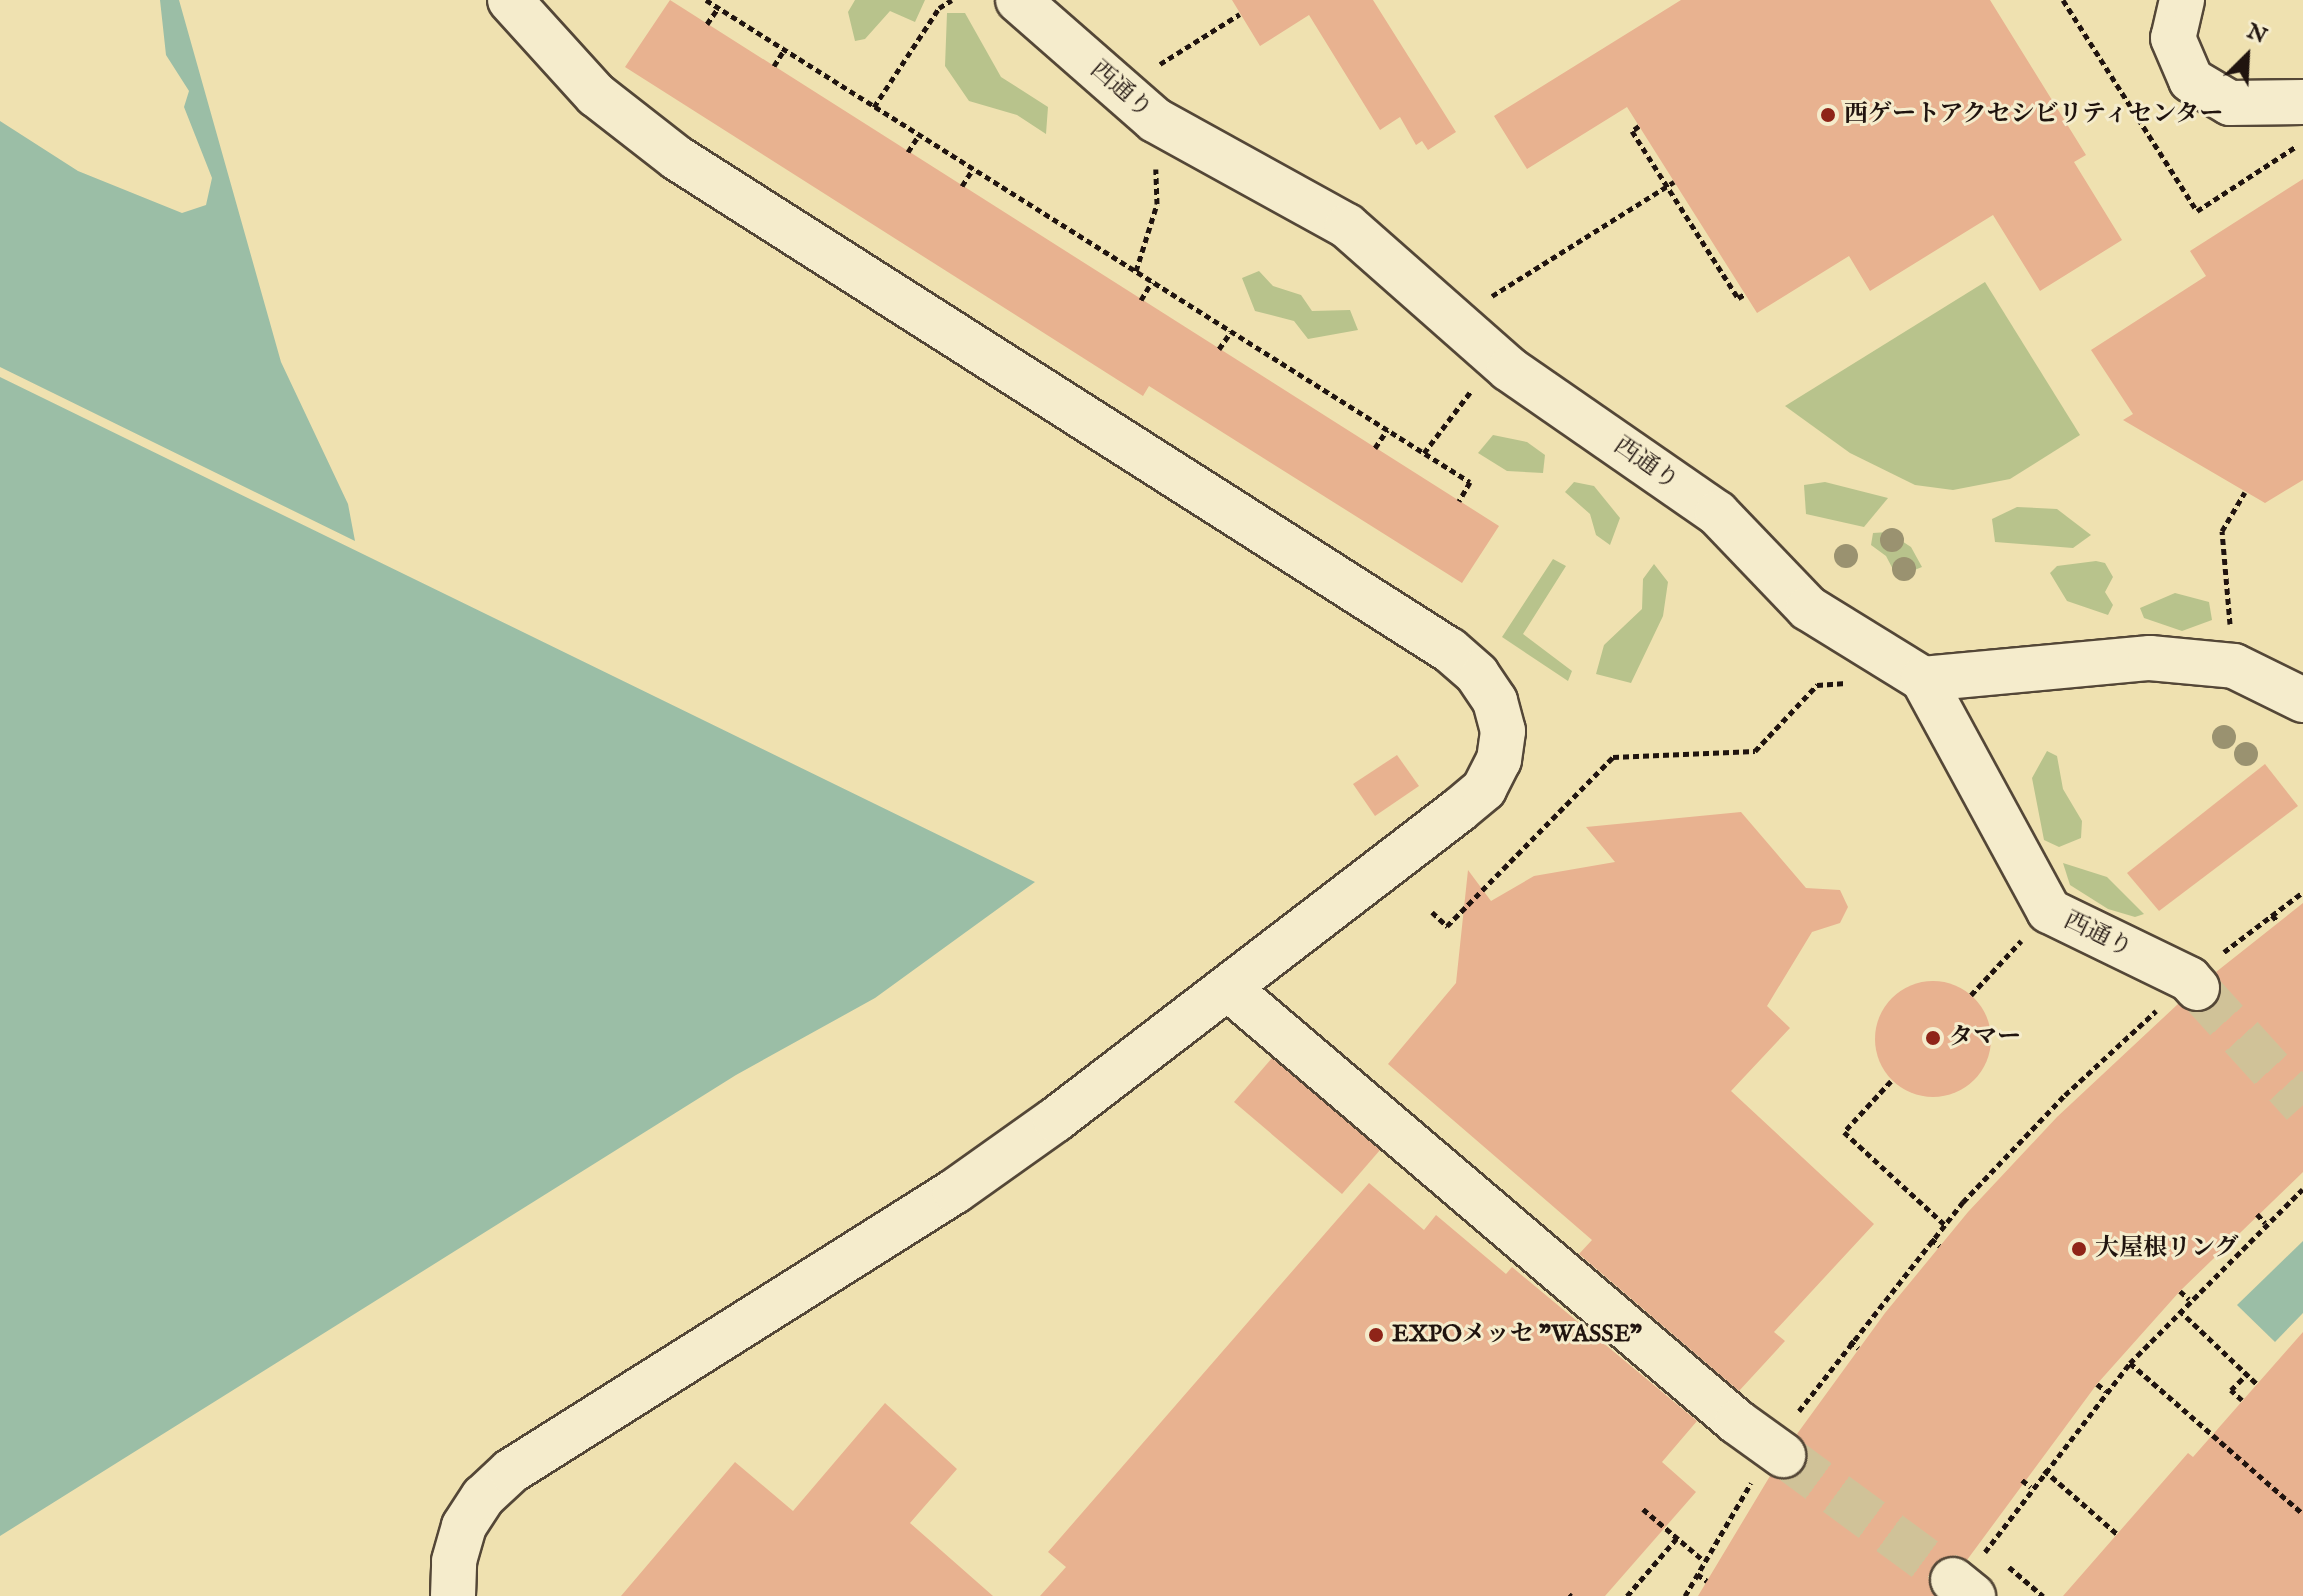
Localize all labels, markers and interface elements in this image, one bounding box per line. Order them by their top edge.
north arrow [2207,16,2287,96]
text: N [2242,17,2271,51]
street label: 西通り [1084,56,1158,124]
place label: 西ゲートアクセシビリティセンター [1844,101,2228,129]
marker: 西ゲートアクセシビリティセンター [1819,106,1837,124]
street label: 西通り [1608,432,1684,496]
street label: 西通り [2059,906,2137,964]
place label: タマー [1949,1024,2021,1052]
marker: タマー [1924,1029,1942,1047]
place label: 大屋根リング [2095,1235,2239,1263]
marker: 大屋根リング [2070,1240,2088,1258]
place label: EXPOメッセ "WASSE" [1392,1321,1642,1349]
marker: EXPOメッセ "WASSE" [1367,1326,1385,1344]

